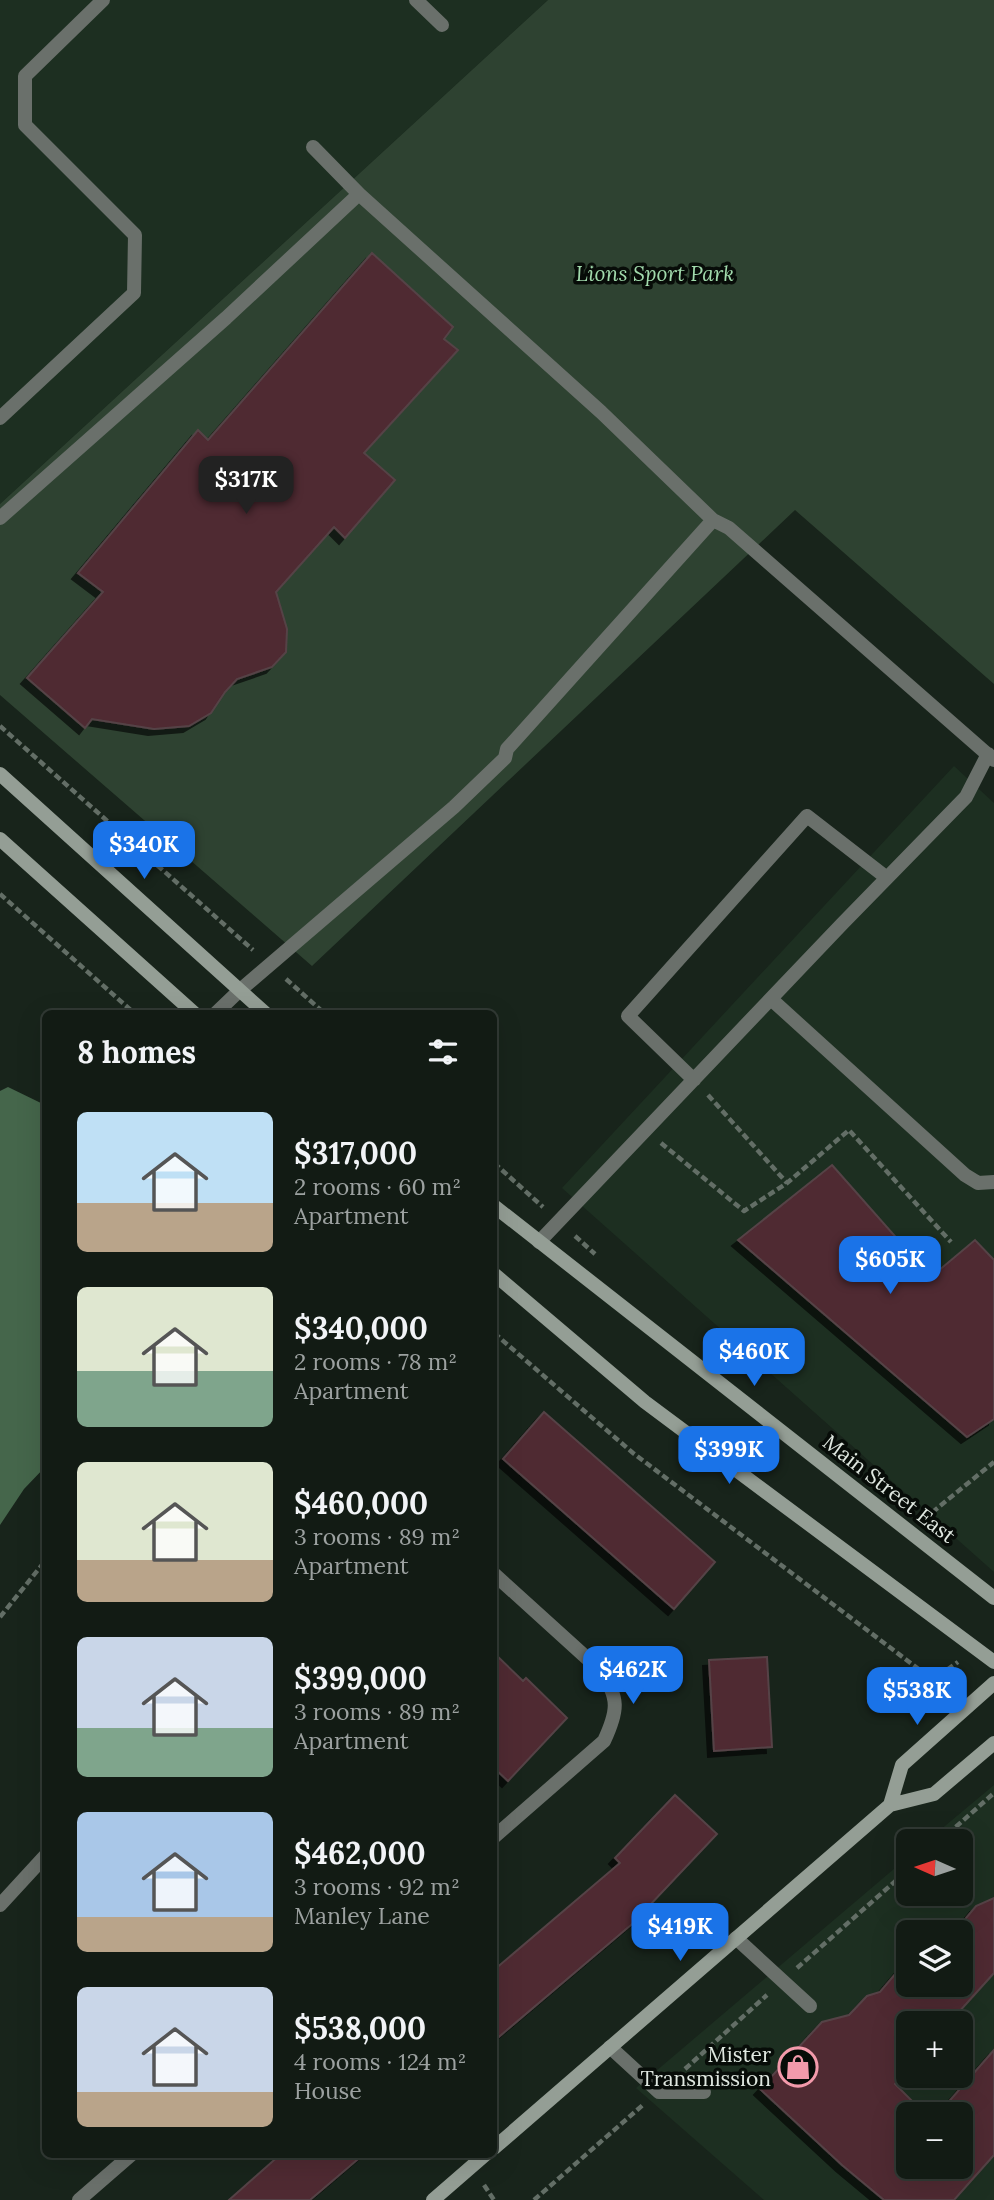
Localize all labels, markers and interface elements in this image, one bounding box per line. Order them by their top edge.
park label: Lions Sport Park [576,260,734,287]
pin: $317K [197,456,295,516]
text: $317K [215,464,277,493]
pin: $340K [95,822,193,881]
text: $340K [109,829,179,858]
text: 8 homes [77,1033,196,1071]
icon: filters [424,1033,462,1071]
text: $317,000 [294,1134,417,1172]
icon: home [133,1140,217,1224]
text: 2 rooms · 60 m² [294,1172,461,1201]
text: Apartment [294,1201,409,1230]
pin: $605K [841,1236,939,1296]
text: $605K [855,1244,925,1273]
text: $340,000 [294,1309,428,1347]
icon: home [133,1315,217,1399]
pin: $460K [705,1328,803,1388]
text: $460K [719,1336,789,1365]
text: 2 rooms · 78 m² [294,1347,457,1376]
text: Apartment [294,1376,409,1405]
pin: $399K [680,1426,778,1486]
street label: Main Street East [818,1428,962,1549]
text: $399K [694,1434,764,1463]
text: $460,000 [294,1484,428,1522]
icon: home [133,1490,217,1574]
text: 3 rooms · 89 m² [294,1522,460,1551]
text: Apartment [294,1551,409,1580]
pin: $462K [584,1646,682,1706]
text: $462K [599,1654,667,1683]
text: $399,000 [294,1659,427,1697]
icon: home [133,1665,217,1749]
pin: $538K [868,1668,966,1727]
text: $538K [883,1675,951,1704]
text: 3 rooms · 89 m² [294,1697,460,1726]
text: Apartment [294,1726,409,1755]
north arrow [896,1829,973,1906]
map controls [896,1829,973,2179]
text: $462,000 [294,1834,426,1872]
icon: home [133,1840,217,1924]
text: 3 rooms · 92 m² [294,1872,460,1901]
text: Manley Lane [294,1901,430,1930]
pin: $419K [631,1904,729,1963]
text: $419K [647,1911,713,1940]
button: layers [896,1920,973,1997]
text: $538,000 [294,2009,426,2047]
button: + [896,2011,973,2088]
icon: home [133,2015,217,2099]
place label: Mister Transmission [641,2041,771,2092]
shop icon: Mister Transmission [777,2046,819,2088]
text: 4 rooms · 124 m² [294,2047,466,2076]
text: House [294,2076,362,2105]
button: − [896,2102,973,2179]

